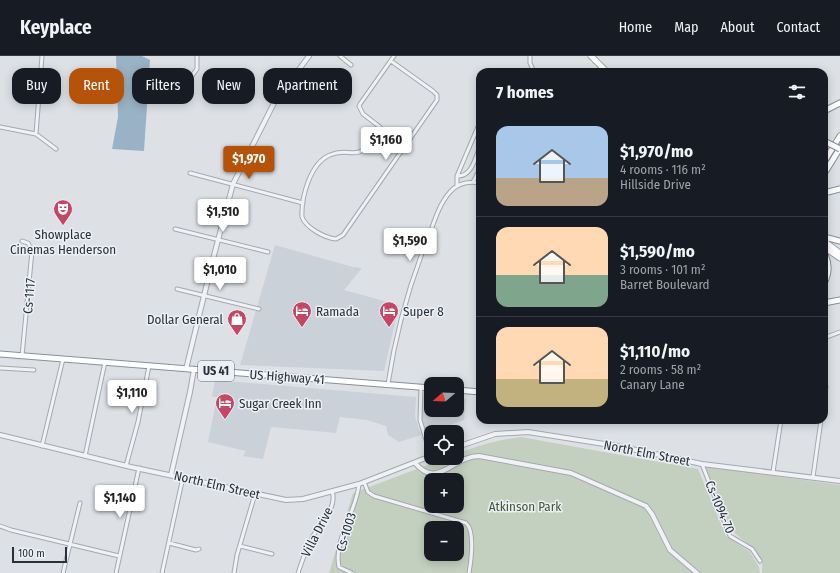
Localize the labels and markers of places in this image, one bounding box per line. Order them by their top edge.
pin: $1,160 [353,127,419,161]
pin: $1,970 [216,146,282,180]
theatre icon: Showplace Cinemas Henderson [52,198,74,226]
pin: $1,510 [190,199,256,233]
place label: Showplace Cinemas Henderson [10,227,116,257]
pin: $1,590 [377,228,443,262]
pin: $1,010 [187,257,253,291]
hotel icon: Ramada [291,300,313,328]
hotel icon: Super 8 [378,300,400,328]
place label: Ramada [316,304,359,319]
place label: Super 8 [403,304,444,319]
shop icon: Dollar General [226,308,248,336]
place label: Dollar General [147,312,224,327]
pin: $1,110 [99,380,165,414]
hotel icon: Sugar Creek Inn [214,392,236,420]
place label: Sugar Creek Inn [239,396,322,411]
pin: $1,140 [87,485,153,519]

